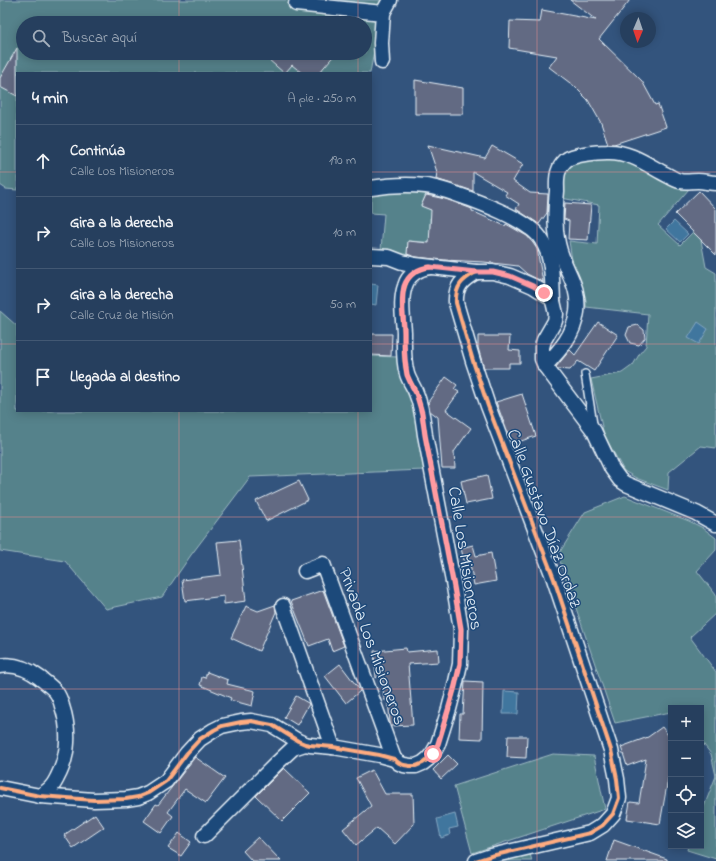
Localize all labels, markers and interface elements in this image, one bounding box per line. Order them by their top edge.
north arrow [620,12,656,48]
search box [16,16,372,60]
icon: search [30,27,52,49]
text: Buscar aquí [62,27,137,49]
text: 4 min [32,86,68,111]
text: A pie · 250 m [287,89,356,108]
text: Continúa [70,140,125,162]
icon: ahead [32,150,54,172]
text: 190 m [329,151,356,170]
text: Calle Los Misioneros [70,162,175,181]
text: Gira a la derecha [70,212,173,234]
icon: right [32,222,54,244]
text: 10 m [333,223,356,242]
text: Calle Los Misioneros [70,234,175,253]
text: Gira a la derecha [70,284,173,306]
route end [535,284,553,302]
icon: right [32,294,54,316]
text: 50 m [330,295,356,314]
text: Calle Cruz de Misión [70,306,174,325]
icon: arrive [32,366,54,388]
text: Llegada al destino [70,366,180,388]
street label: Calle Gustavo Díaz Ordaz [499,426,588,612]
street label: Calle Los Misioneros [440,485,488,632]
street label: Privada Los Misioneros [331,564,412,729]
map controls [668,705,704,849]
button: + [668,705,704,741]
button: − [668,741,704,777]
route start [424,745,442,763]
button: locate [668,777,704,813]
button: layers [668,813,704,849]

